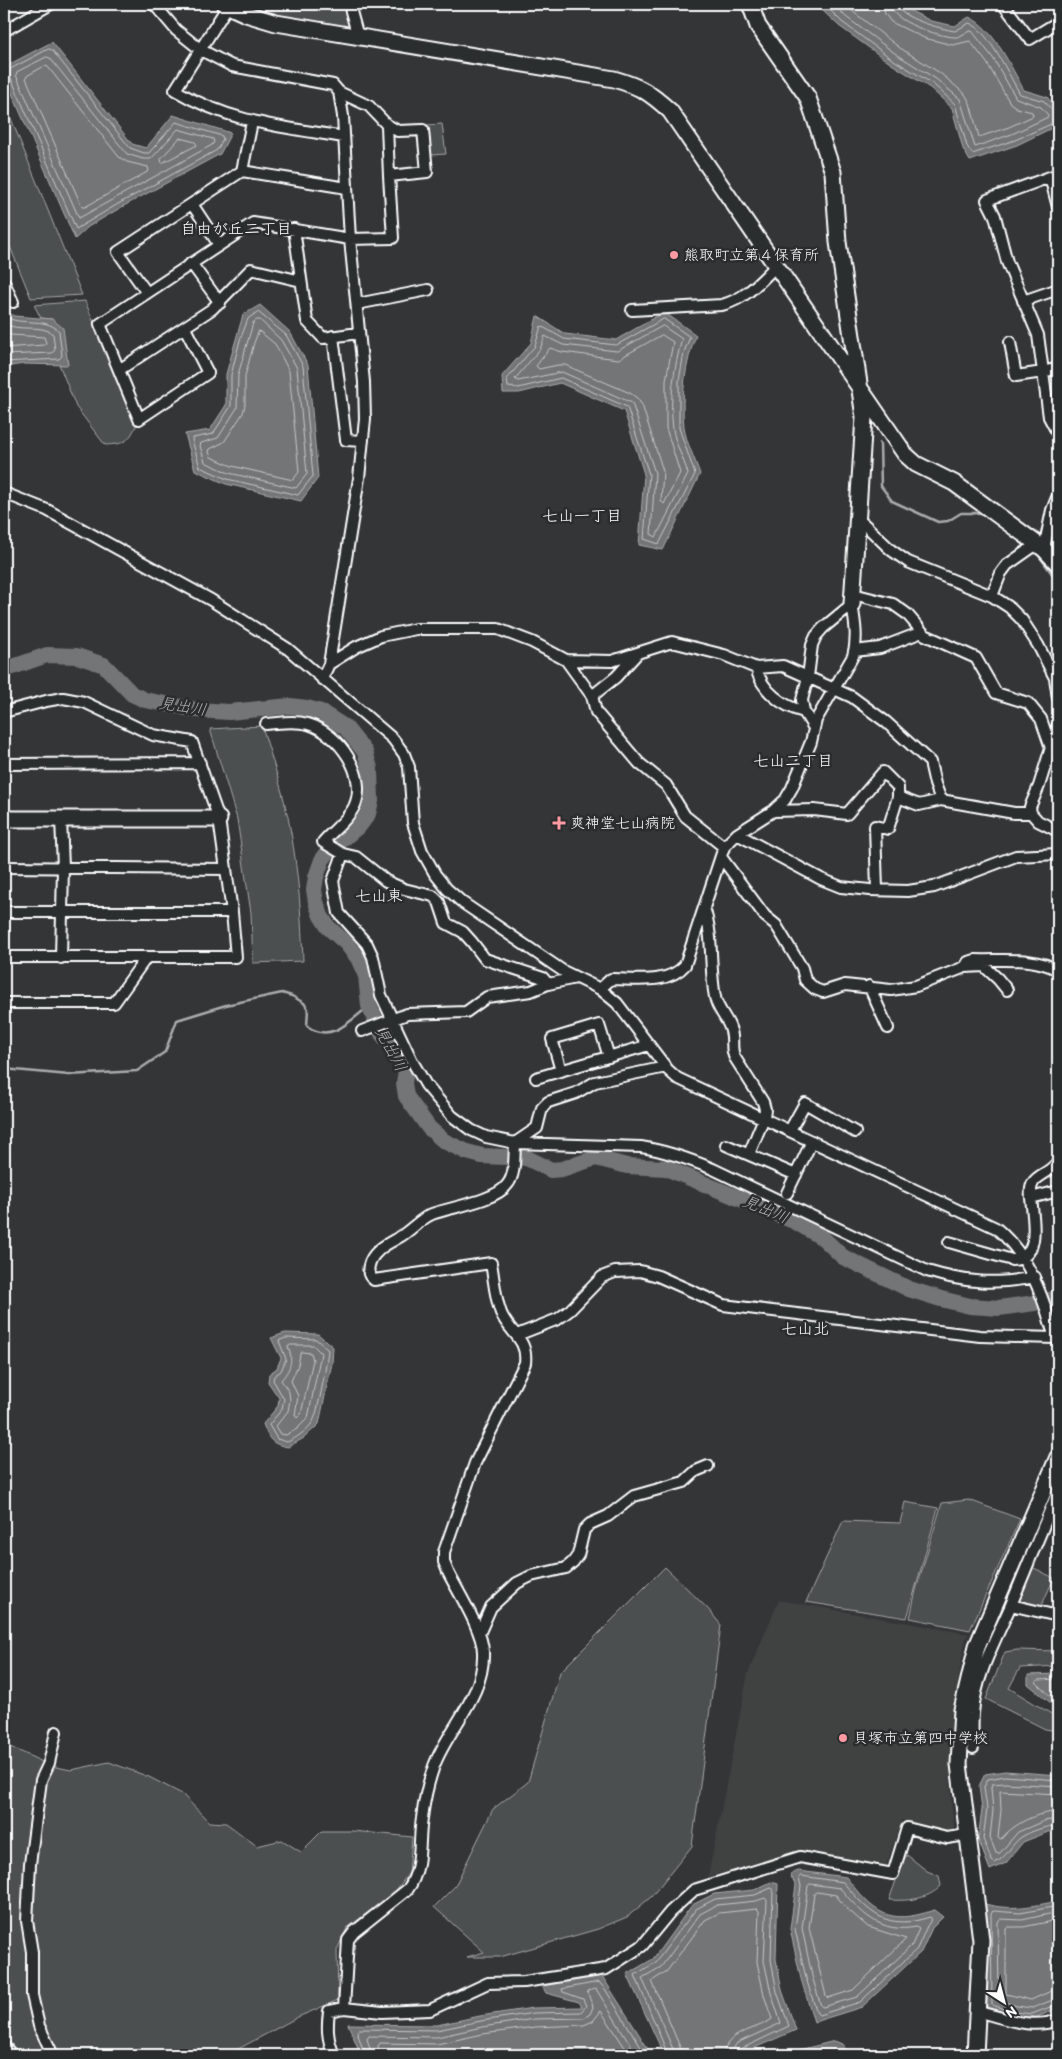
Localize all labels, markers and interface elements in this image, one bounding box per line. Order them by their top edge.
district label: 自由が丘二丁目 [180,219,292,238]
place label: 熊取町立第４保育所 [684,246,819,264]
marker: 熊取町立第４保育所 [668,249,680,261]
district label: 七山一丁目 [542,506,622,525]
water label: 見出川 [158,693,208,719]
district label: 七山二丁目 [753,751,833,770]
place label: 爽神堂七山病院 [570,814,675,832]
marker: 爽神堂七山病院 [552,816,566,830]
district label: 七山東 [355,886,403,905]
water label: 見出川 [371,1023,411,1075]
water label: 見出川 [740,1191,792,1227]
district label: 七山北 [781,1319,829,1338]
place label: 貝塚市立第四中学校 [853,1729,988,1747]
marker: 貝塚市立第四中学校 [837,1732,849,1744]
north arrow [980,1976,1030,2026]
text: N [1003,2002,1020,2022]

